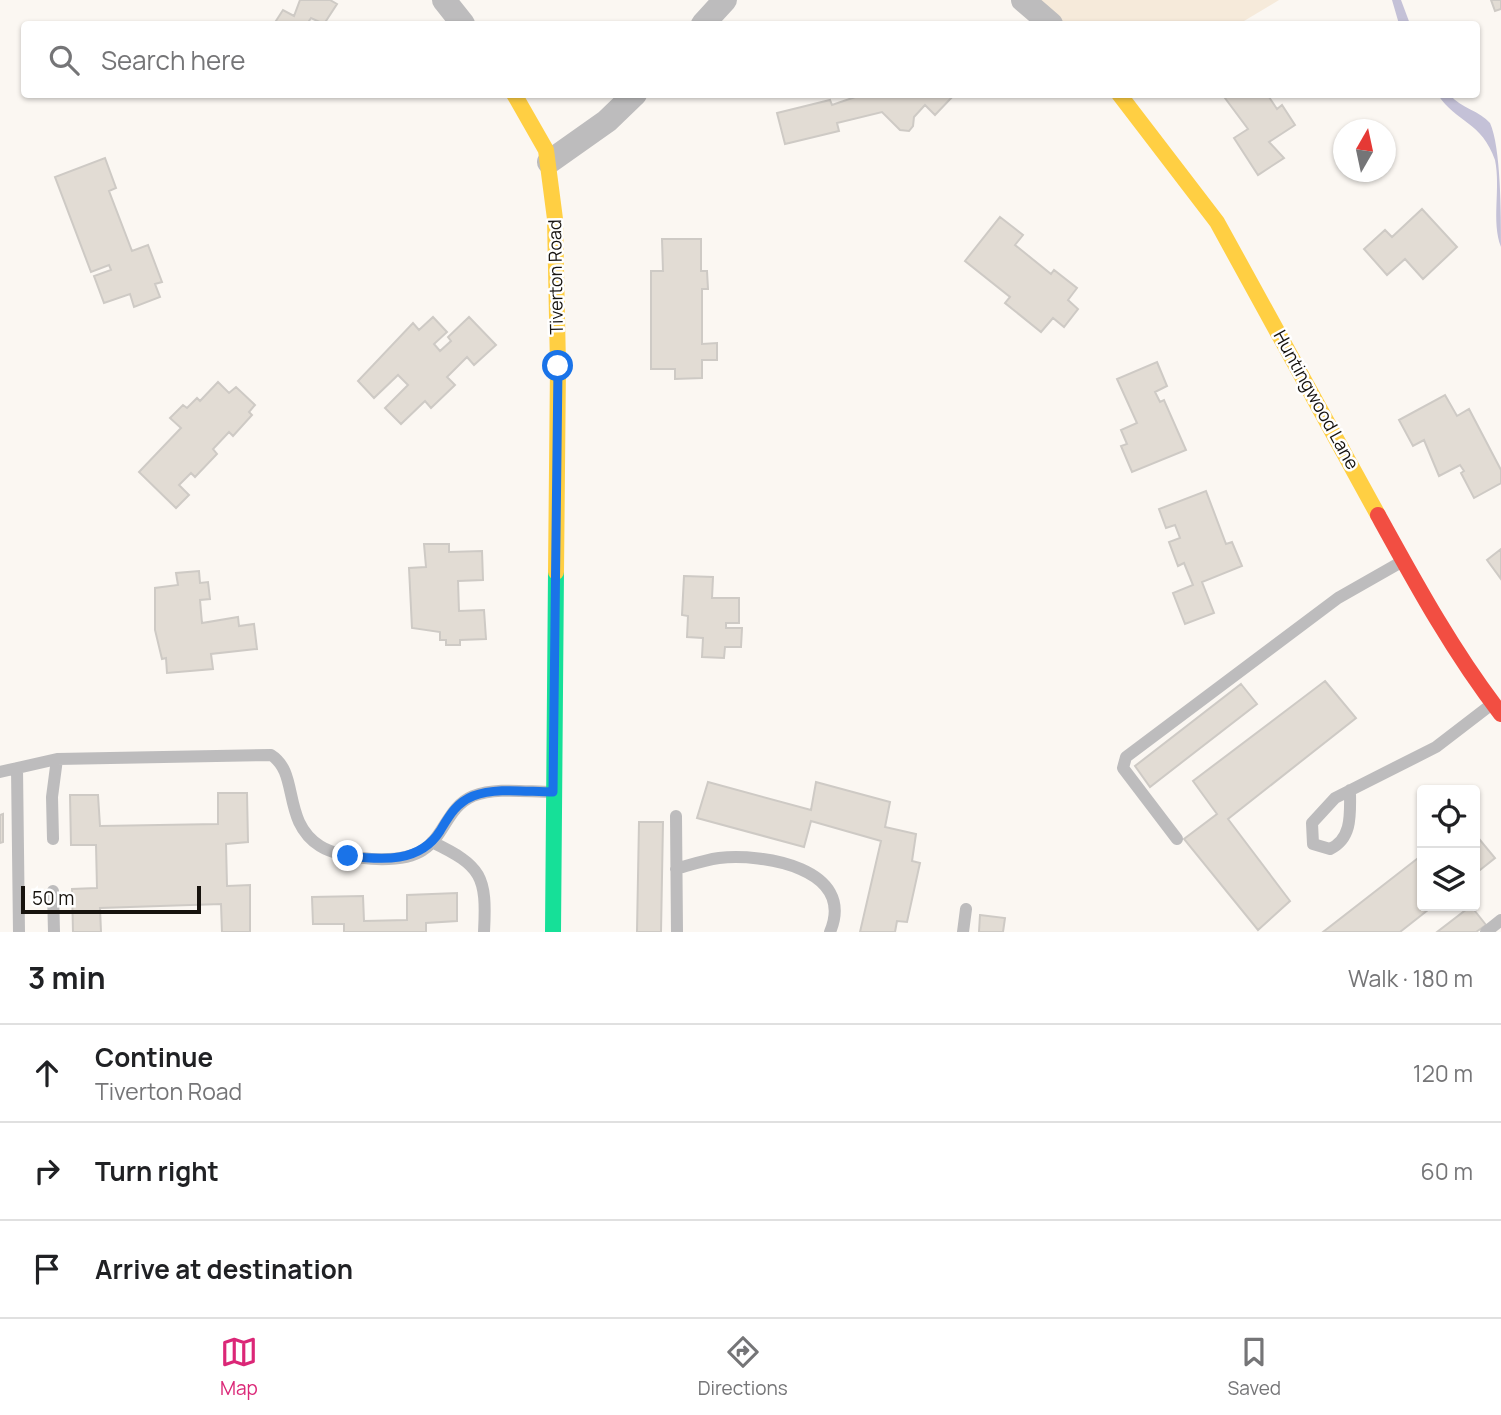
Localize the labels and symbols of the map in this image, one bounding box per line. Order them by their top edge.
north arrow [1333,119,1396,182]
street label: Tiverton Road [542,219,568,335]
street label: Huntingwood Lane [1269,326,1365,473]
route start [542,350,573,381]
route end [332,840,363,871]
scale bar [21,883,201,915]

